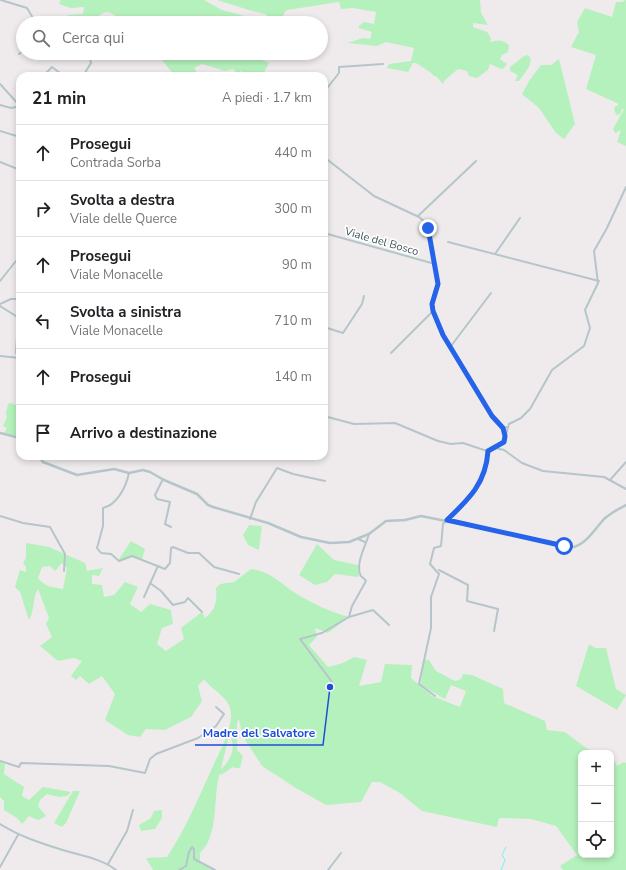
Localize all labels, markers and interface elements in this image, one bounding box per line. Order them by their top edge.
search box [16,16,328,60]
icon: search [30,27,52,49]
text: Cerca qui [62,28,124,48]
text: 21 min [32,87,86,110]
text: A piedi · 1.7 km [222,89,312,107]
text: Prosegui [70,134,131,154]
icon: ahead [32,142,54,164]
text: 440 m [274,144,312,162]
text: Contrada Sorba [70,154,161,172]
text: Svolta a destra [70,190,175,210]
icon: right [32,198,54,220]
text: 300 m [274,200,312,218]
text: Viale delle Querce [70,210,177,228]
route end [419,219,437,237]
street label: Viale del Bosco [342,224,421,259]
text: Prosegui [70,246,131,266]
icon: ahead [32,254,54,276]
text: 90 m [282,256,312,274]
text: Viale Monacelle [70,266,163,284]
text: Svolta a sinistra [70,302,181,322]
icon: left [32,310,54,332]
text: 710 m [274,312,312,330]
text: Viale Monacelle [70,322,163,340]
icon: ahead [32,366,54,388]
text: Prosegui [70,367,131,387]
text: 140 m [274,368,312,386]
icon: arrive [32,422,54,444]
text: Arrivo a destinazione [70,423,217,443]
route start [555,537,573,555]
callout: Madre del Salvatore [195,721,323,745]
text: Madre del Salvatore [203,725,316,741]
map controls [578,750,614,858]
button: + [578,750,614,786]
button: − [578,786,614,822]
button: locate [578,822,614,858]

